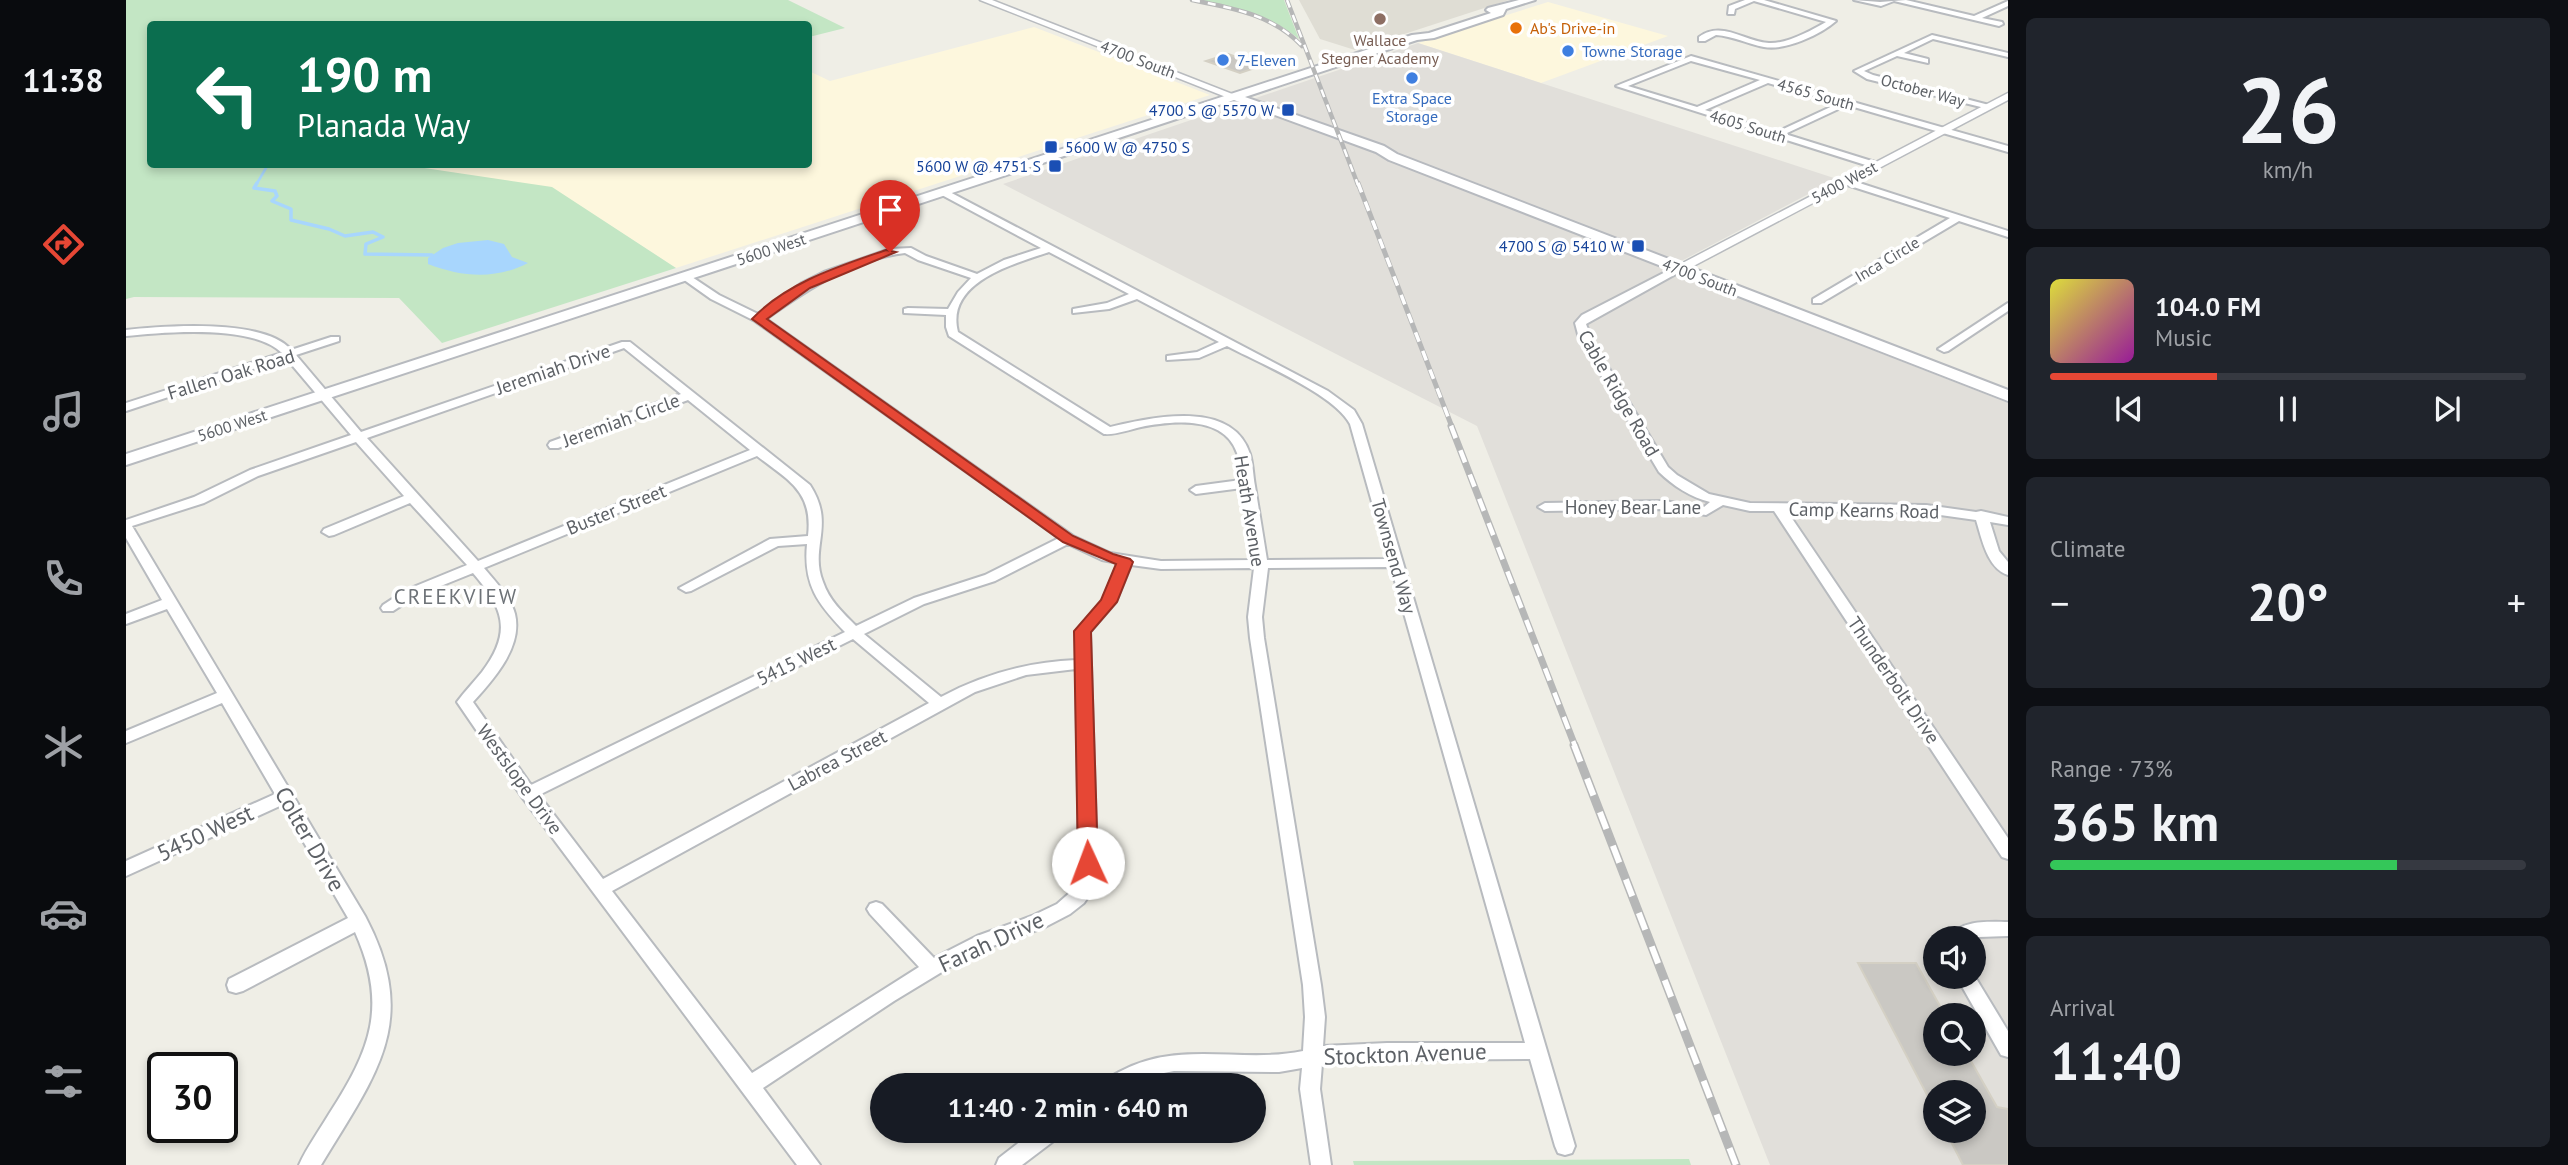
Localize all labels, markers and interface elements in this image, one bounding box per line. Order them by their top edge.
marker: Wallace Stegner Academy [1372,11,1388,27]
place label: Ab's Drive-in [1530,18,1615,38]
marker: Ab's Drive-in [1508,20,1524,36]
place label: Wallace Stegner Academy [1321,30,1439,68]
street label: 4700 South [1098,36,1178,82]
place label: Towne Storage [1582,41,1683,61]
text: 190 m [297,42,432,106]
marker: Towne Storage [1560,43,1576,59]
icon: left [182,49,273,140]
place label: 7-Eleven [1237,50,1296,70]
text: 26 [2236,50,2340,168]
marker: 7-Eleven [1215,52,1231,68]
text: 11:38 [22,59,104,101]
street label: October Way [1879,69,1968,111]
marker: Extra Space Storage [1404,70,1420,86]
street label: 4565 South [1775,73,1857,115]
place label: Extra Space Storage [1372,88,1452,126]
place label: 4700 S @ 5570 W [1149,100,1275,120]
marker: 4700 S @ 5570 W [1280,102,1296,118]
text: Planada Way [297,104,470,146]
street label: 4605 South [1707,105,1789,147]
place label: 5600 W @ 4750 S [1065,137,1190,157]
marker: 5600 W @ 4750 S [1043,139,1059,155]
text: km/h [2263,155,2313,184]
place label: 5600 W @ 4751 S [916,156,1041,176]
street label: 5400 West [1808,156,1881,208]
marker: 5600 W @ 4751 S [1047,158,1063,174]
pin [860,180,920,252]
icon: arrive [871,191,909,229]
icon: directions [39,220,88,269]
street label: 5600 West [734,228,809,270]
street label: Inca Circle [1851,232,1923,286]
place label: 4700 S @ 5410 W [1499,236,1625,256]
marker: 4700 S @ 5410 W [1630,238,1646,254]
street label: 4700 South [1660,254,1740,300]
text: 104.0 FM [2155,290,2261,323]
text: Music [2155,323,2212,352]
street label: Cable Ridge Road [1573,325,1665,461]
street label: Jeremiah Drive [492,338,613,400]
street label: Fallen Oak Road [165,343,297,405]
icon: music [39,387,88,436]
street label: Jeremiah Circle [558,388,683,453]
icon: previous [2110,390,2148,428]
icon: pause [2269,390,2307,428]
icon: next [2428,390,2466,428]
street label: 5600 West [195,404,270,446]
street label: Heath Avenue [1229,454,1271,568]
street label: Buster Street [563,478,670,540]
street label: Honey Bear Lane [1565,495,1701,519]
street label: Townsend Way [1366,496,1422,616]
street label: Camp Kearns Road [1788,497,1940,523]
text: Climate [2050,534,2125,563]
icon: phone [39,554,88,603]
text: 20° [2247,568,2329,635]
text: − [2050,578,2069,627]
text: + [2507,578,2526,627]
district label: CREEKVIEW [394,583,518,610]
street label: Thunderbolt Drive [1843,612,1945,748]
street label: 5415 West [752,631,840,690]
street label: Westslope Drive [472,719,568,839]
icon: climate [39,722,88,771]
street label: Labrea Street [784,724,891,796]
text: Range · 73% [2050,754,2173,783]
street label: Colter Drive [269,781,352,896]
text: 365 km [2050,788,2219,855]
street label: 5450 West [152,798,258,867]
position arrow [1051,826,1125,900]
icon: car [39,889,88,938]
street label: Farah Drive [934,905,1048,979]
map controls [1923,926,1986,1143]
button: sound [1923,926,1986,989]
text: Arrival [2050,993,2114,1022]
button: search [1923,1003,1986,1066]
text: 11:40 [2050,1027,2182,1094]
street label: Stockton Avenue [1323,1036,1487,1071]
speed limit sign: 30 [147,1052,238,1143]
icon: filters [39,1057,88,1106]
button: layers [1923,1080,1986,1143]
text: 11:40 · 2 min · 640 m [948,1091,1188,1124]

